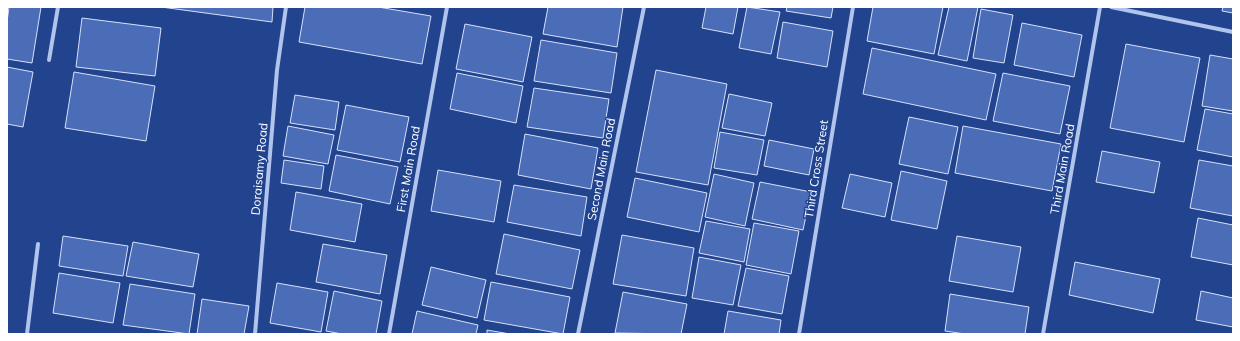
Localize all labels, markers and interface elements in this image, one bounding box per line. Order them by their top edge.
street label: Second Main Road [584,117,618,221]
street label: Third Cross Street [801,119,831,219]
street label: Doraisamy Road [247,122,271,216]
street label: Third Main Road [1047,123,1077,215]
street label: First Main Road [393,125,423,213]

